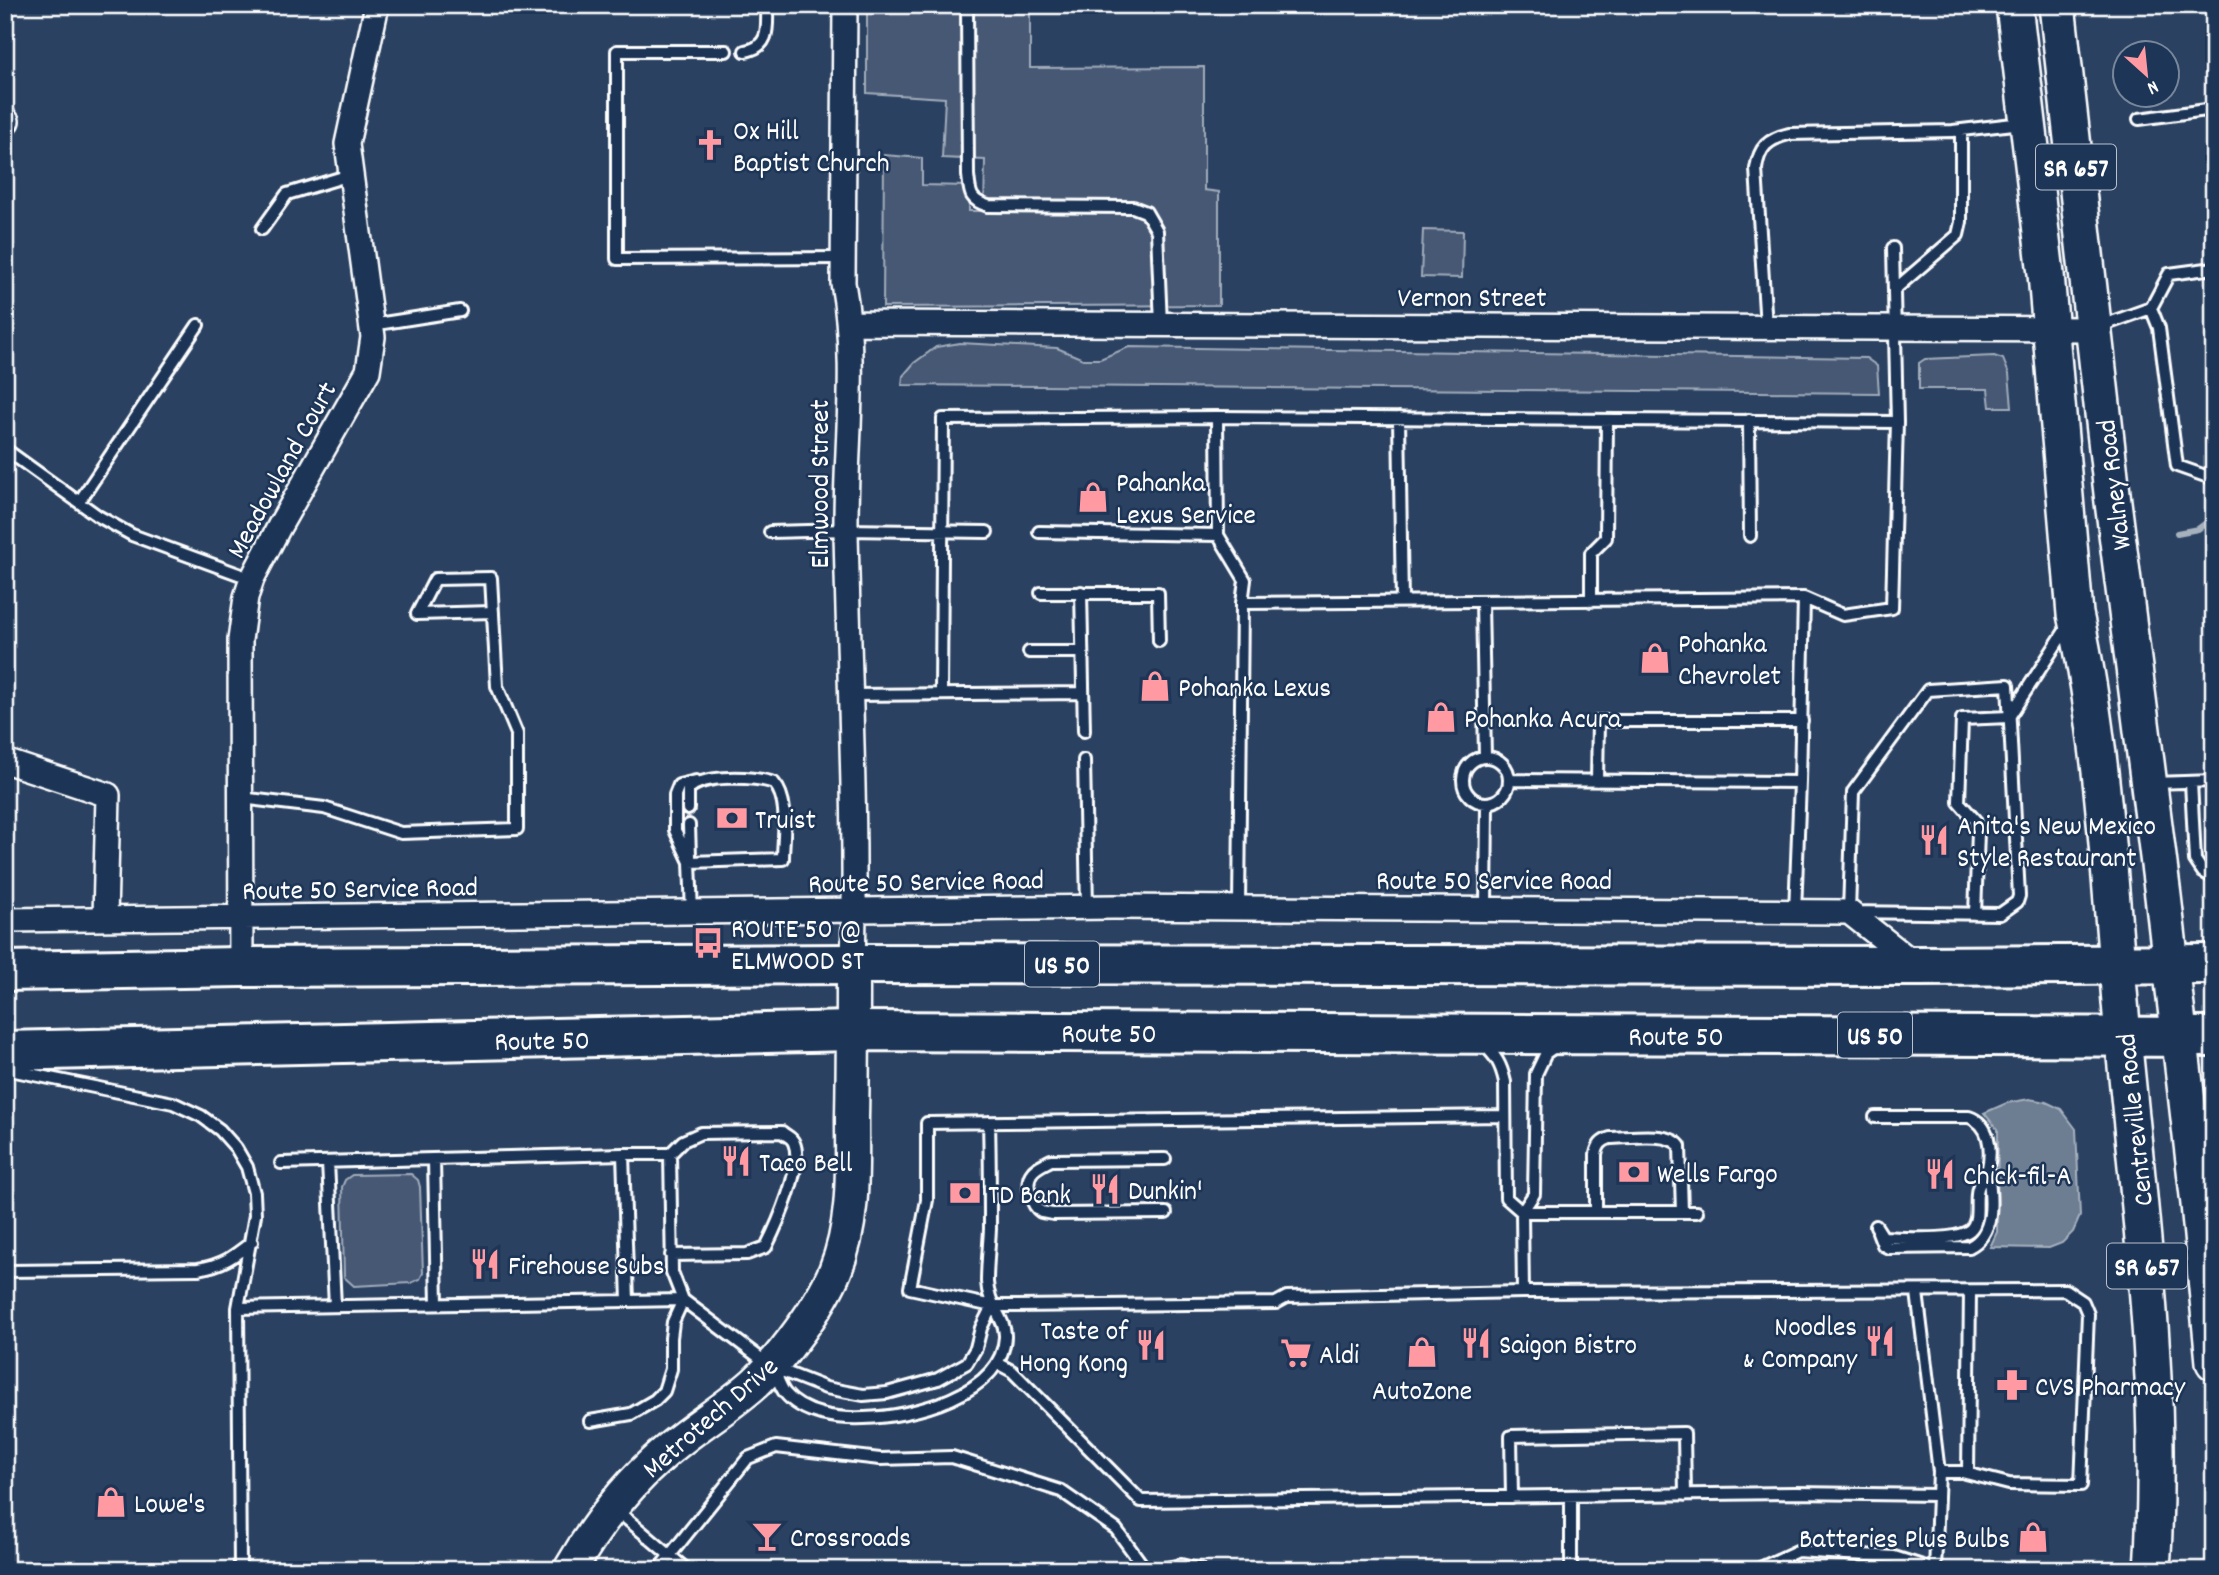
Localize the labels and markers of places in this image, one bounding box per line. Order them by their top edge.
place label: Ox Hill Baptist Church [733,114,890,186]
church icon: Ox Hill Baptist Church [693,128,727,162]
place label: Pahanka Lexus Service [1116,466,1256,538]
shop icon: Pahanka Lexus Service [1076,480,1110,514]
place label: Pohanka Chevrolet [1678,627,1781,699]
shop icon: Pohanka Chevrolet [1638,641,1672,675]
shop icon: Pohanka Lexus [1138,669,1172,703]
place label: Pohanka Lexus [1178,671,1331,711]
shop icon: Pohanka Acura [1424,700,1458,734]
place label: Pohanka Acura [1464,702,1622,742]
bank icon: Truist [715,801,749,835]
place label: Truist [755,803,816,843]
place label: Anita's New Mexico Style Restaurant [1957,809,2156,881]
restaurant icon: Anita's New Mexico Style Restaurant [1917,823,1951,857]
place label: ROUTE 50 @ ELMWOOD ST [731,912,864,984]
bus stop icon: ROUTE 50 @ ELMWOOD ST [691,926,725,960]
restaurant icon: Taco Bell [719,1144,753,1178]
place label: Taco Bell [759,1146,853,1186]
bank icon: Wells Fargo [1617,1155,1651,1189]
place label: Wells Fargo [1657,1157,1778,1197]
restaurant icon: Chick-fil-A [1923,1157,1957,1191]
place label: Chick-fil-A [1963,1159,2072,1199]
restaurant icon: Dunkin' [1088,1172,1122,1206]
place label: Dunkin' [1128,1174,1203,1214]
bank icon: TD Bank [948,1176,982,1210]
place label: TD Bank [988,1178,1071,1218]
restaurant icon: Firehouse Subs [468,1247,502,1281]
place label: Firehouse Subs [508,1249,665,1289]
place label: Noodles & Company [1742,1310,1858,1382]
place label: Taste of Hong Kong [1019,1314,1129,1386]
restaurant icon: Noodles & Company [1863,1324,1897,1358]
restaurant icon: Saigon Bistro [1459,1326,1493,1360]
restaurant icon: Taste of Hong Kong [1134,1328,1168,1362]
place label: Saigon Bistro [1499,1328,1637,1368]
shop icon: AutoZone [1405,1335,1439,1369]
supermarket icon: Aldi [1279,1336,1313,1370]
place label: Aldi [1319,1338,1359,1378]
pharmacy icon: CVS Pharmacy [1995,1368,2029,1402]
place label: CVS Pharmacy [2035,1370,2186,1410]
place label: AutoZone [1372,1374,1472,1414]
shop icon: Lowe's [94,1485,128,1519]
place label: Lowe's [134,1487,206,1527]
bar icon: Crossroads [750,1519,784,1553]
shop icon: Batteries Plus Bulbs [2016,1520,2050,1554]
place label: Crossroads [790,1521,911,1561]
place label: Batteries Plus Bulbs [1799,1522,2010,1562]

